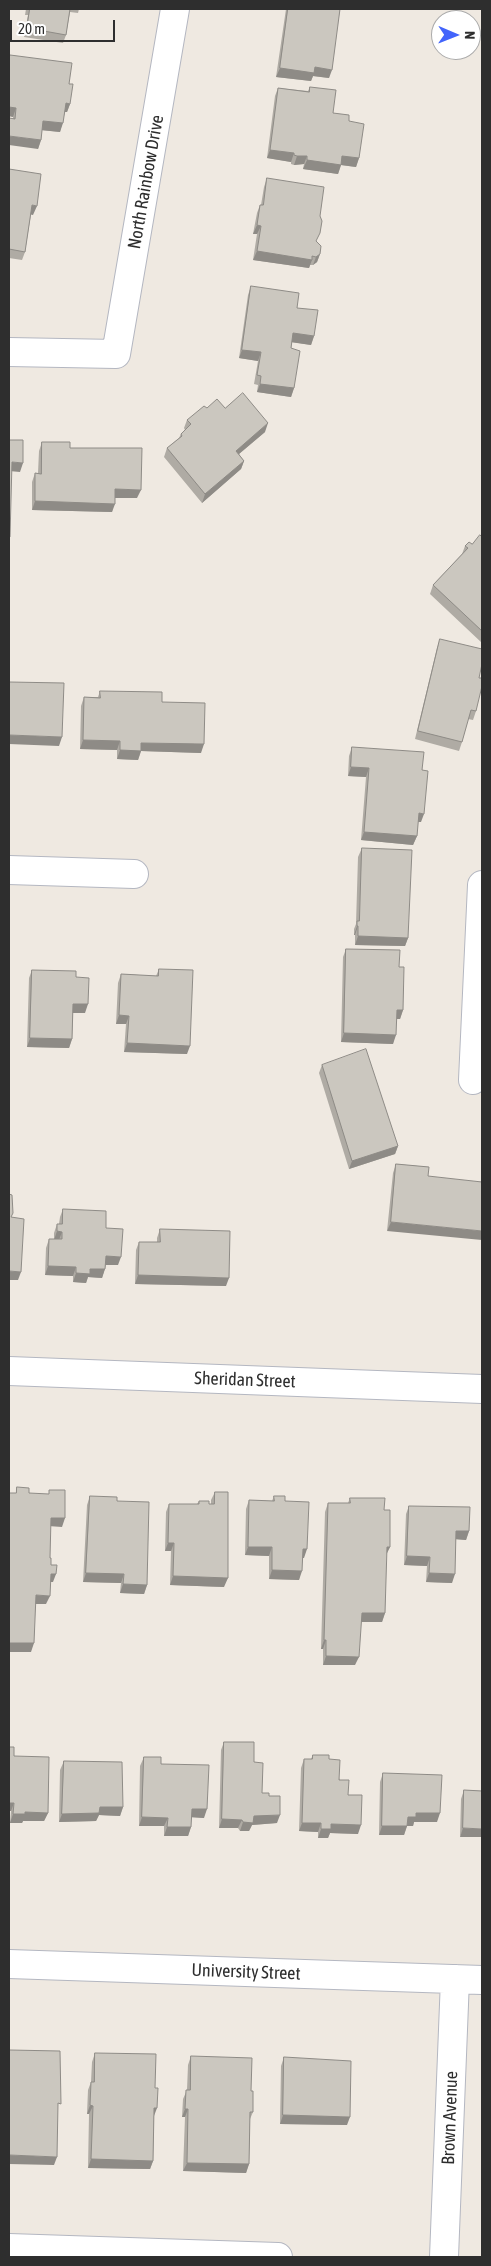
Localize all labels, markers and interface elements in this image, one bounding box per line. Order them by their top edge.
scale bar [12,10,118,42]
north arrow [431,10,481,60]
text: 20 m [18,20,45,37]
text: N [462,31,478,40]
street label: North Rainbow Drive [124,113,168,251]
street label: Sheridan Street [194,1367,296,1393]
street label: University Street [191,1959,301,1985]
street label: Brown Avenue [438,2071,462,2165]

